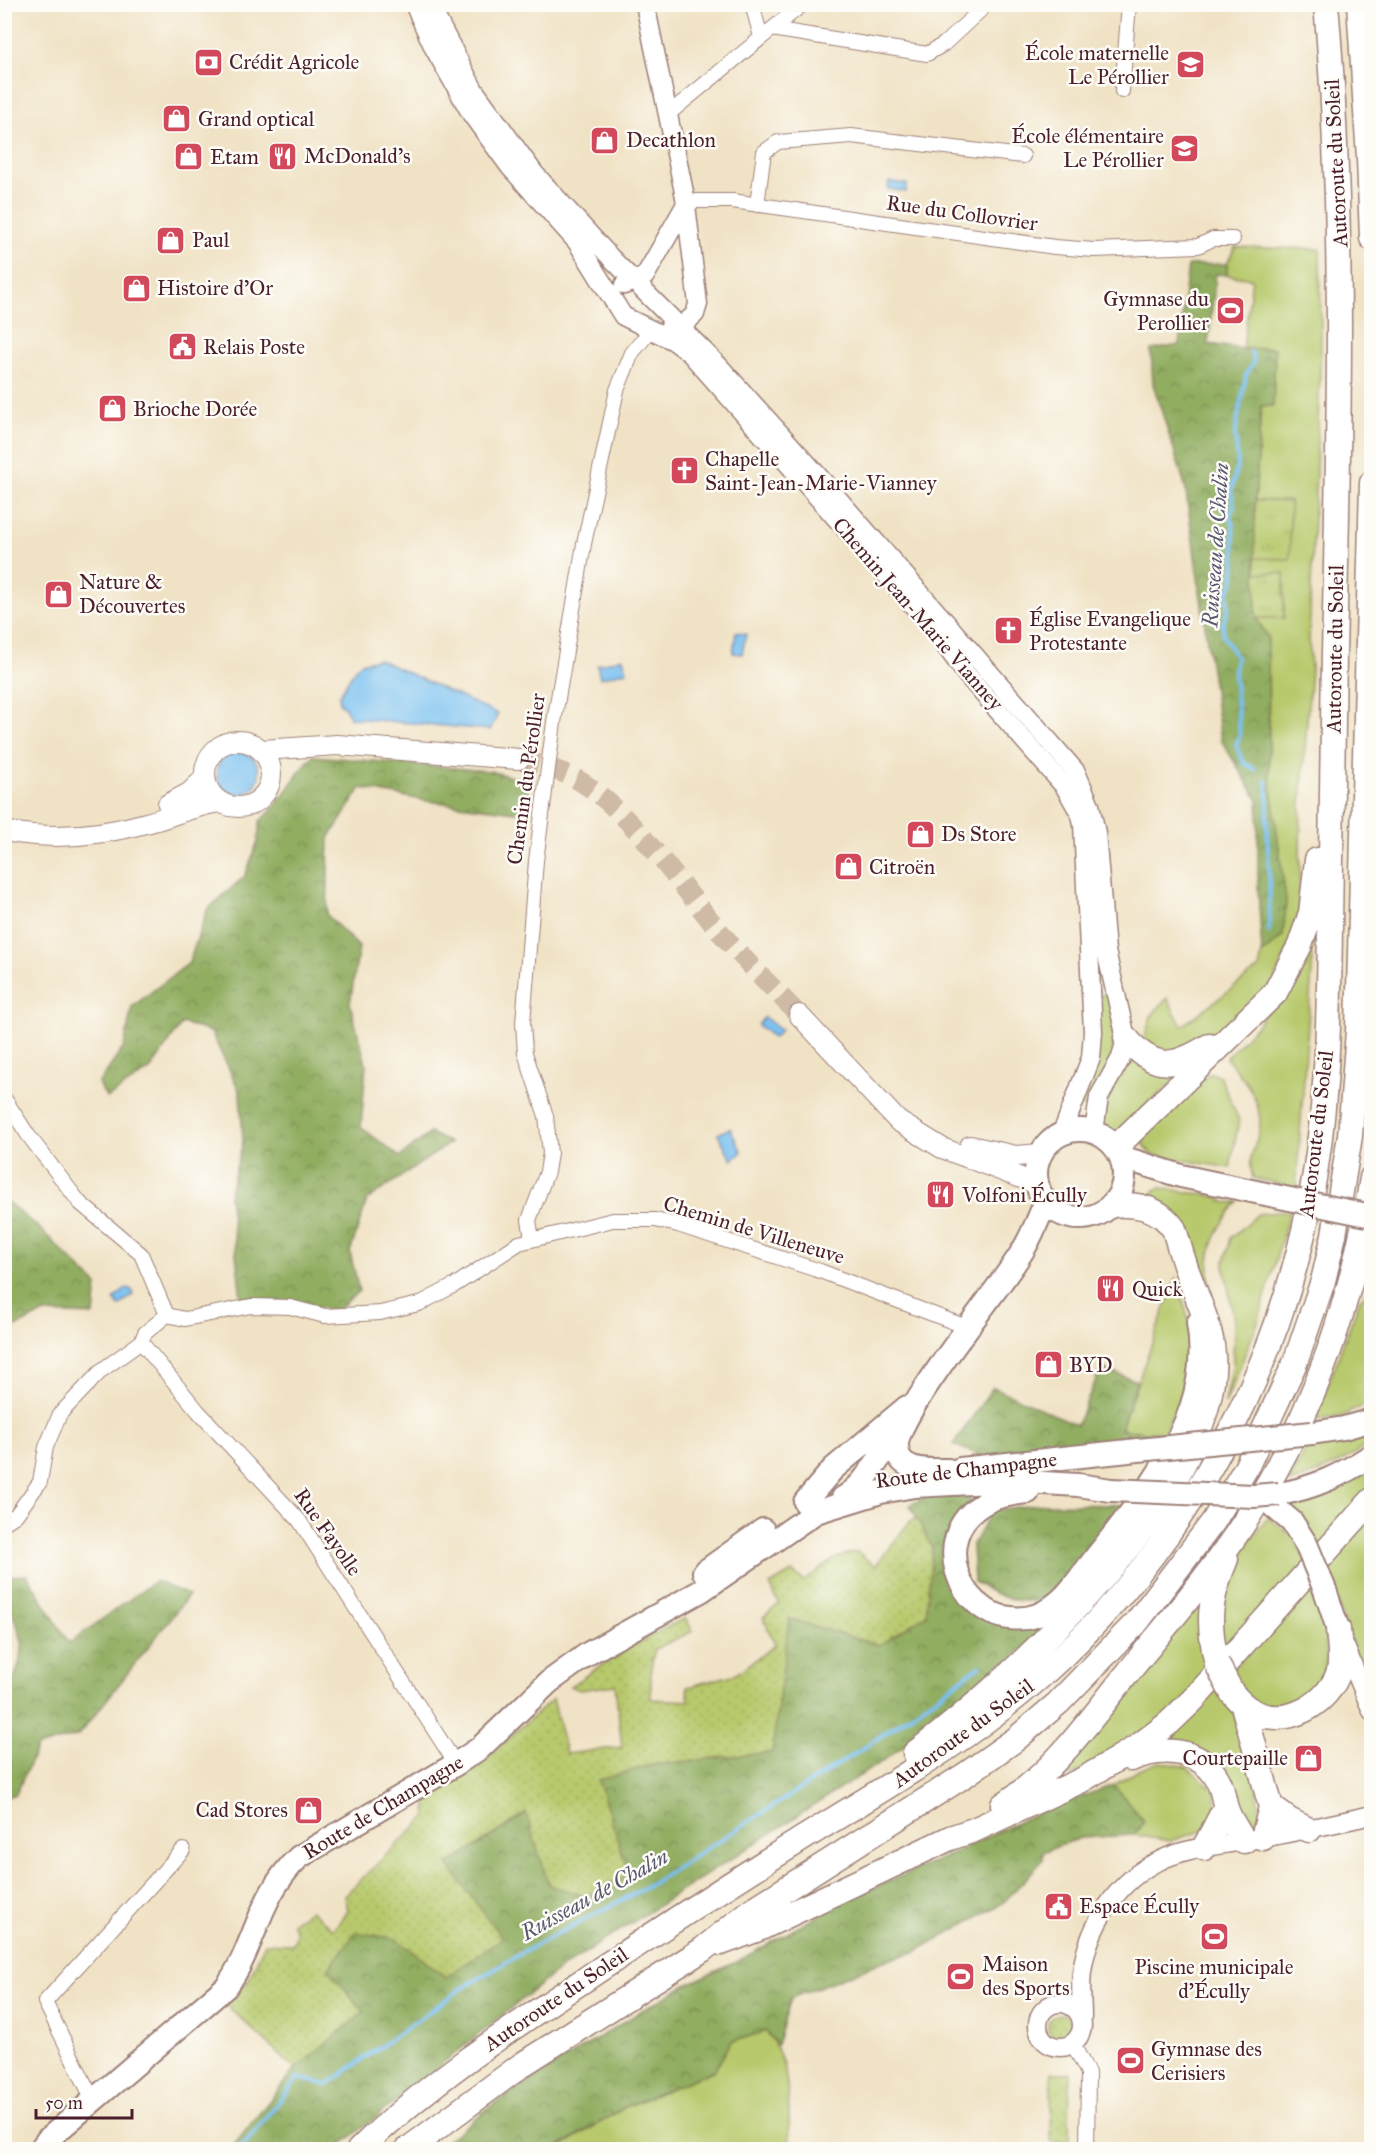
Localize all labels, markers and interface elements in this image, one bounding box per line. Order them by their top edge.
place label: École maternelle Le Pérollier [1025,39,1169,90]
bank icon: Crédit Agricole [192,46,224,78]
place label: Crédit Agricole [229,49,360,75]
school or university icon: École maternelle Le Pérollier [1174,49,1206,81]
street label: Autoroute du Soleil [1319,78,1353,249]
shop icon: Grand optical [161,103,193,135]
place label: Grand optical [198,106,315,132]
place label: École élémentaire Le Pérollier [1011,122,1164,173]
shop icon: Decathlon [589,124,621,156]
place label: Decathlon [626,127,716,153]
school or university icon: École élémentaire Le Pérollier [1169,132,1201,164]
restaurant icon: McDonald's [267,140,299,172]
shop icon: Etam [173,141,205,173]
place label: McDonald's [304,143,411,169]
place label: Etam [210,144,259,170]
street label: Rue du Collovrier [885,190,1039,236]
shop icon: Paul [155,224,187,256]
place label: Paul [192,227,230,253]
shop icon: Histoire d'Or [120,272,152,304]
place label: Histoire d'Or [157,275,273,301]
place label: Gymnase du Perollier [1103,286,1209,336]
sports icon: Gymnase du Perollier [1214,295,1246,327]
public building icon: Relais Poste [166,331,198,363]
place label: Relais Poste [203,334,305,360]
shop icon: Brioche Dorée [96,393,128,425]
place label: Brioche Dorée [133,396,258,422]
place label: Chapelle Saint-Jean-Marie-Vianney [705,446,938,496]
church icon: Chapelle Saint-Jean-Marie-Vianney [668,455,700,487]
water label: Ruisseau de Chalin [1196,461,1235,629]
street label: Chemin Jean-Marie Vianney [827,512,1010,717]
street label: Autoroute du Soleil [1321,564,1349,734]
place label: Nature & Découvertes [79,569,185,619]
shop icon: Nature & Découvertes [42,578,74,610]
place label: Église Evangelique Protestante [1029,605,1191,656]
church icon: Église Evangelique Protestante [992,615,1024,647]
street label: Chemin du Pérollier [501,692,551,866]
shop icon: Ds Store [904,818,936,850]
place label: Ds Store [941,821,1017,847]
shop icon: Citroën [832,851,864,883]
place label: Citroën [869,854,935,880]
street label: Autoroute du Soleil [1293,1049,1339,1220]
restaurant icon: Volfoni Écully [925,1179,957,1211]
place label: Volfoni Écully [961,1181,1088,1208]
street label: Chemin de Villeneuve [660,1190,848,1270]
restaurant icon: Quick [1095,1273,1127,1305]
place label: Quick [1132,1276,1183,1302]
shop icon: BYD [1032,1349,1064,1381]
place label: BYD [1069,1352,1113,1378]
street label: Route de Champagne [874,1446,1059,1494]
street label: Rue Fayolle [288,1483,368,1581]
street label: Autoroute du Soleil [886,1673,1039,1794]
shop icon: Courtepaille [1293,1742,1325,1774]
place label: Courtepaille [1183,1745,1288,1771]
street label: Route de Champagne [298,1749,468,1865]
shop icon: Cad Stores [293,1794,325,1826]
place label: Cad Stores [195,1797,288,1823]
water label: Ruisseau de Chalin [515,1842,673,1947]
public building icon: Espace Écully [1042,1890,1074,1922]
place label: Espace Écully [1079,1892,1200,1919]
sports icon: Piscine municipale d'Écully [1198,1920,1230,1952]
street label: Autoroute du Soleil [478,1941,633,2057]
place label: Maison des Sports [982,1951,1070,2001]
place label: Piscine municipale d'Écully [1135,1954,1294,2004]
sports icon: Maison des Sports [945,1960,977,1992]
place label: Gymnase des Cerisiers [1151,2036,1262,2086]
sports icon: Gymnase des Cerisiers [1114,2045,1146,2077]
scale bar [36,2082,132,2120]
text: 50 m [45,2092,83,2114]

